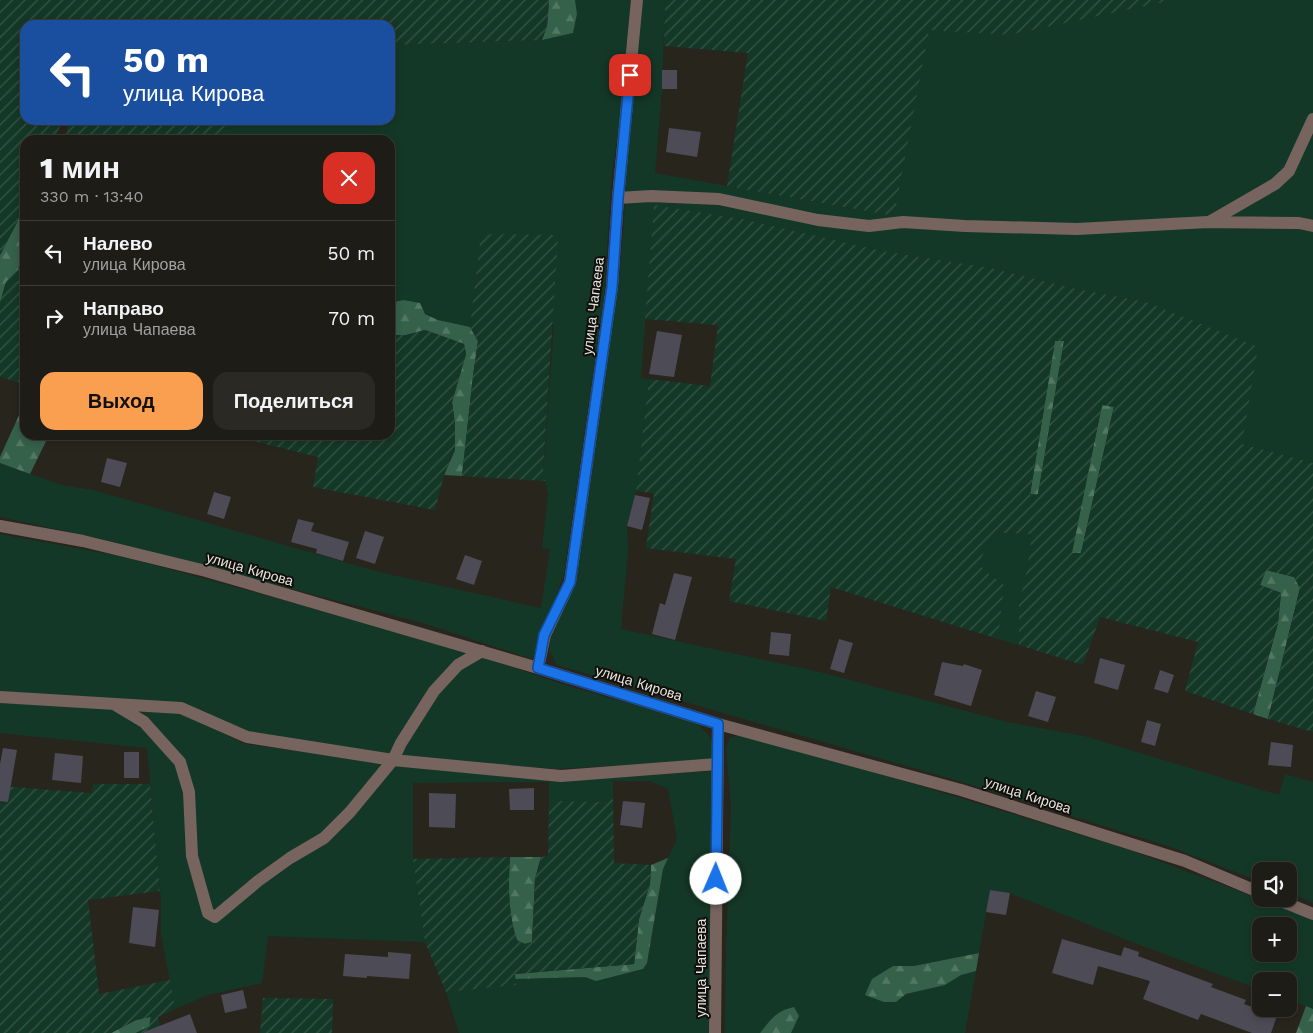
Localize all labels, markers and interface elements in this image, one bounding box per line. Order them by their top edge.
text: 50 m [123,39,209,81]
icon: left [40,40,105,105]
pin [609,54,651,96]
icon: arrive [616,61,644,89]
text: улица Кирова [123,81,264,106]
text: 1 мин [40,150,120,185]
button: close [323,152,375,204]
text: 330 m · 13:40 [40,187,144,206]
text: Налево [83,232,153,255]
icon: left [40,239,68,267]
text: 50 m [328,242,375,265]
text: улица Кирова [83,255,186,274]
street label: улица Чапаева [579,256,607,356]
text: Направо [83,297,164,320]
icon: right [40,304,68,332]
text: 70 m [328,307,375,330]
text: улица Чапаева [83,320,196,339]
button: Выход [40,372,203,430]
button: Поделиться [213,372,375,430]
street label: улица Кирова [205,549,296,589]
street label: улица Кирова [594,662,685,704]
street label: улица Кирова [983,774,1073,817]
position arrow [689,852,741,904]
map controls [1252,862,1297,1017]
button: sound [1252,862,1297,907]
button: + [1252,917,1297,962]
street label: улица Чапаева [693,918,709,1017]
button: − [1252,972,1297,1017]

